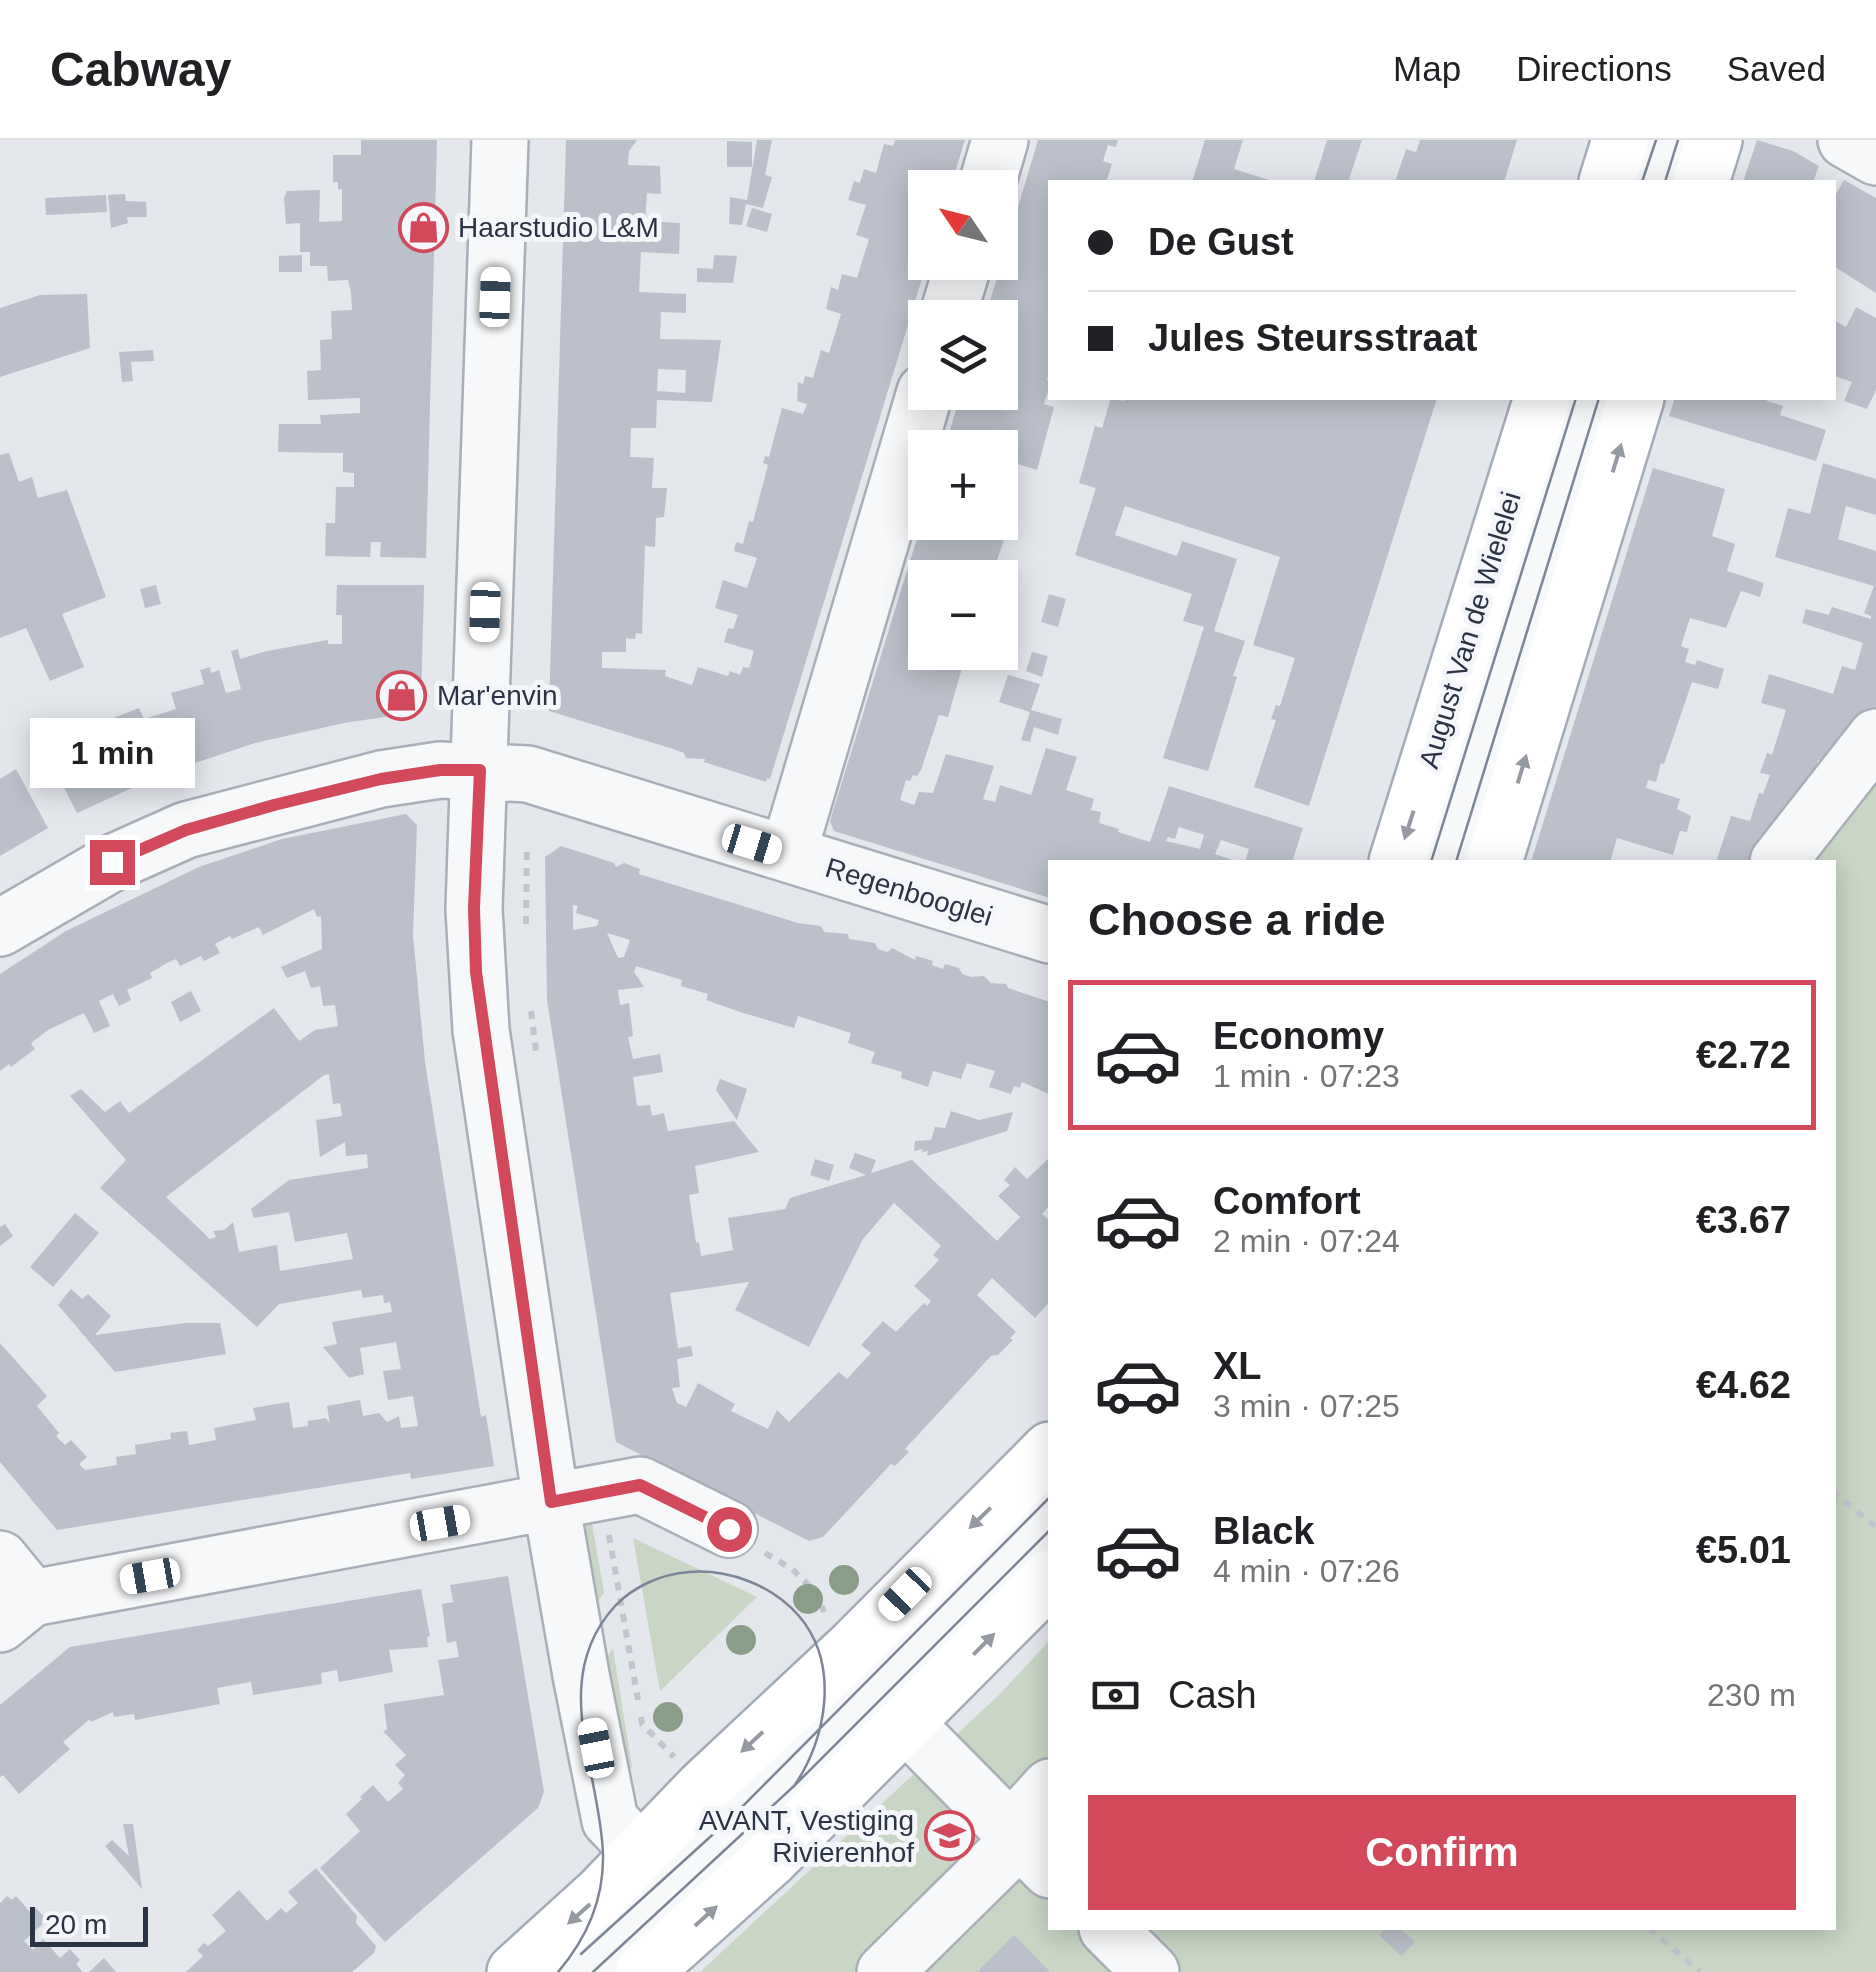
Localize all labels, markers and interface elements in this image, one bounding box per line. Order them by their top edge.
text: Cabway [50,43,231,96]
text: Map [1393,49,1461,88]
text: Directions [1516,49,1672,88]
text: Saved [1727,49,1826,88]
north arrow [908,170,1018,280]
map controls [908,170,1018,670]
shop icon: Haarstudio L&M [397,201,449,253]
place label: Haarstudio L&M [458,212,659,243]
text: De Gust [1148,221,1294,263]
car [479,266,511,328]
button: layers [908,300,1018,410]
text: Jules Steursstraat [1148,317,1478,359]
button: + [908,430,1018,540]
one-way arrow [1610,443,1625,473]
street label: August Van de Wielelei [1413,488,1527,772]
button: − [908,560,1018,670]
car [469,581,501,643]
shop icon: Mar'envin [376,669,428,721]
place label: Mar'envin [437,680,558,711]
callout: 1 min [29,717,194,787]
text: 1 min [71,735,154,771]
one-way arrow [1515,754,1530,784]
one-way arrow [1401,810,1416,840]
car [719,821,785,867]
route end [90,840,135,885]
street label: Regenbooglei [822,852,996,932]
text: Choose a ride [1088,894,1386,945]
icon: car [1093,1010,1183,1100]
text: Economy [1213,1015,1384,1057]
text: €2.72 [1696,1034,1791,1076]
text: 1 min · 07:23 [1213,1058,1400,1094]
icon: car [1093,1175,1183,1265]
text: Comfort [1213,1180,1361,1222]
text: €3.67 [1696,1199,1791,1241]
text: 2 min · 07:24 [1213,1223,1400,1259]
icon: car [1093,1340,1183,1430]
text: XL [1213,1345,1262,1387]
text: €4.62 [1696,1364,1791,1406]
text: 3 min · 07:25 [1213,1388,1400,1424]
car [408,1503,472,1543]
icon: car [1093,1505,1183,1595]
one-way arrow [969,1506,993,1530]
route start [707,1507,752,1552]
text: Black [1213,1510,1314,1552]
text: €5.01 [1696,1529,1791,1571]
text: 4 min · 07:26 [1213,1553,1400,1589]
car [118,1556,182,1596]
car [873,1562,937,1626]
one-way arrow [972,1632,996,1656]
icon: cash [1088,1668,1143,1723]
text: Cash [1168,1674,1257,1716]
text: 230 m [1707,1677,1796,1713]
car [576,1716,616,1780]
one-way arrow [740,1730,764,1753]
button: Confirm [1088,1795,1796,1910]
place label: AVANT, Vestiging Rivierenhof [699,1805,914,1868]
school or university icon: AVANT, Vestiging Rivierenhof [923,1810,975,1862]
scale bar [30,1902,148,1946]
one-way arrow [567,1902,591,1925]
one-way arrow [693,1905,718,1927]
text: 20 m [45,1909,107,1940]

